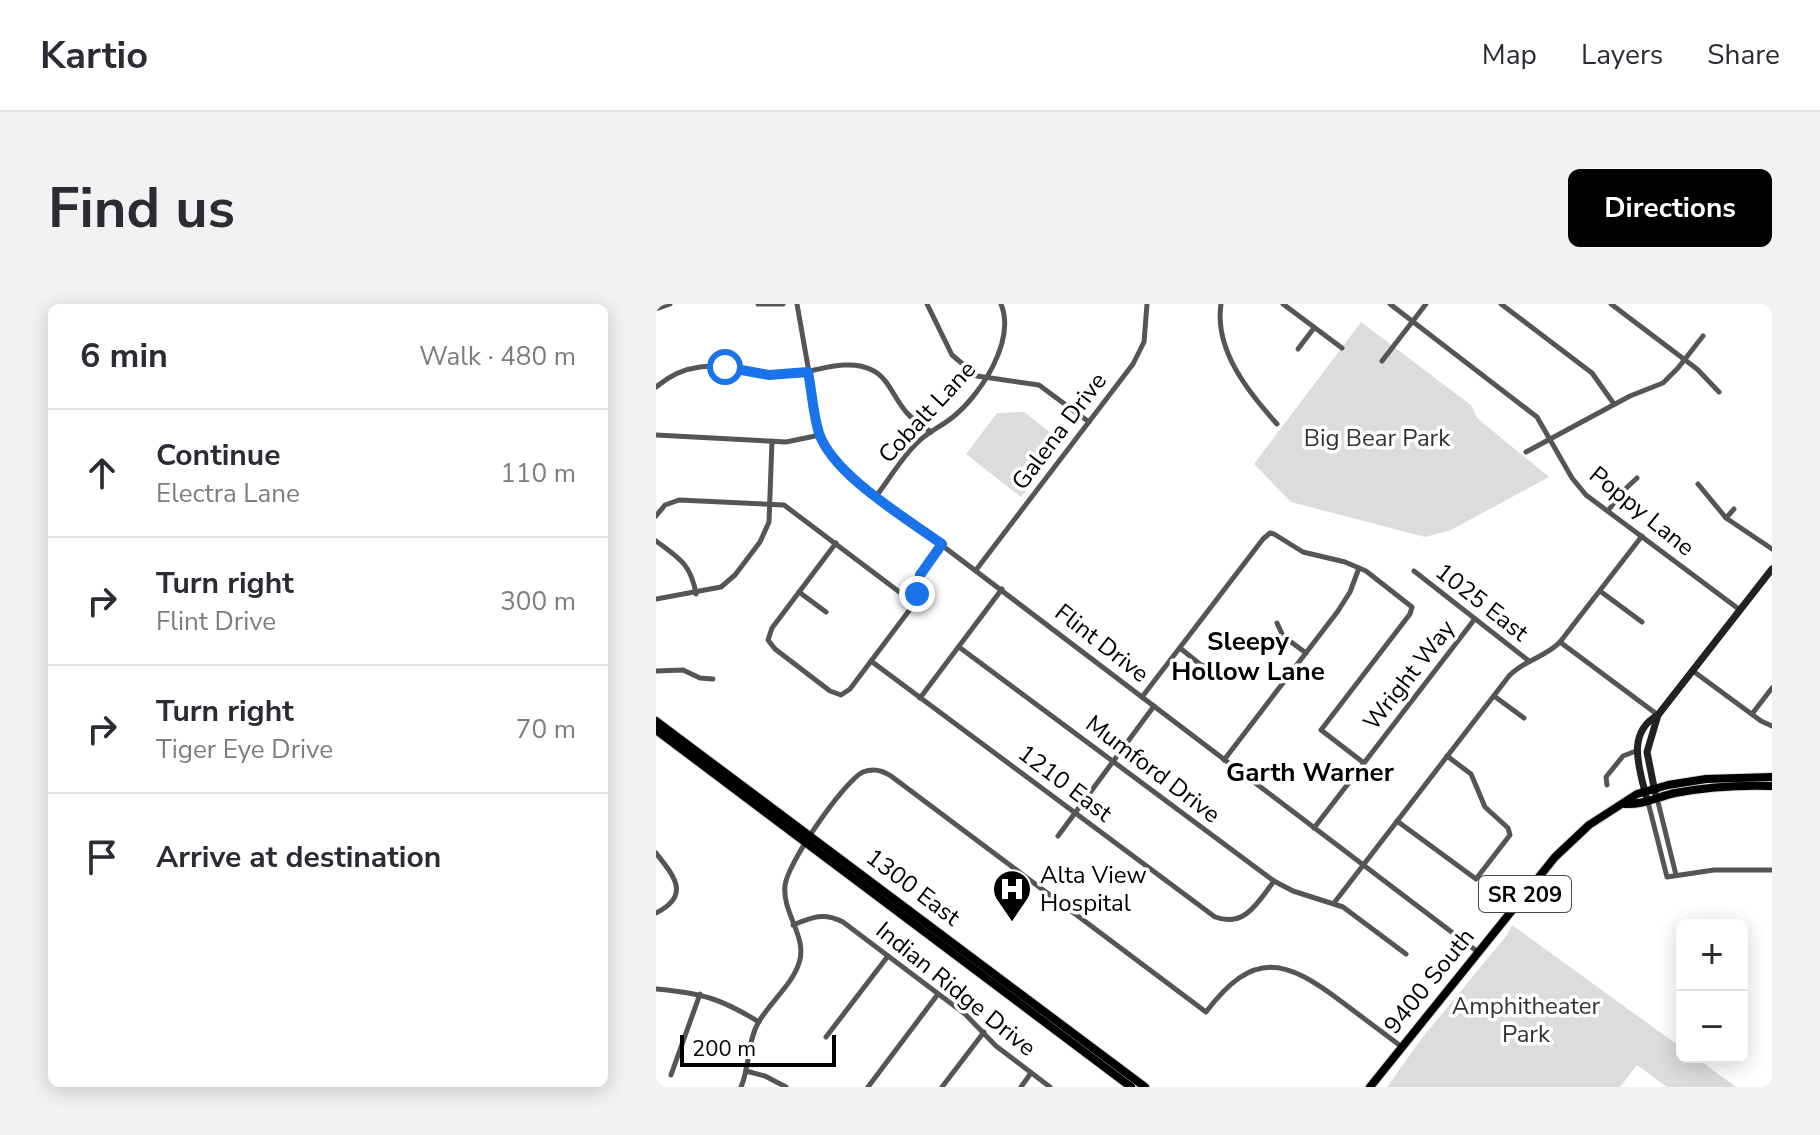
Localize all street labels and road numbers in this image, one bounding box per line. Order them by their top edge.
street label: Cobalt Lane [871,354,983,470]
street label: Galena Drive [1004,366,1114,496]
street label: Poppy Lane [1583,459,1701,563]
street label: 1025 East [1429,555,1536,649]
street label: Flint Drive [1048,596,1156,690]
street label: Wright Way [1356,613,1462,737]
street label: Mumford Drive [1079,708,1227,830]
street label: 1210 East [1011,737,1119,829]
street label: 1300 East [859,841,967,933]
road number: SR 209 [1479,876,1571,912]
street label: Indian Ridge Drive [869,914,1043,1064]
street label: 9400 South [1376,921,1482,1041]

